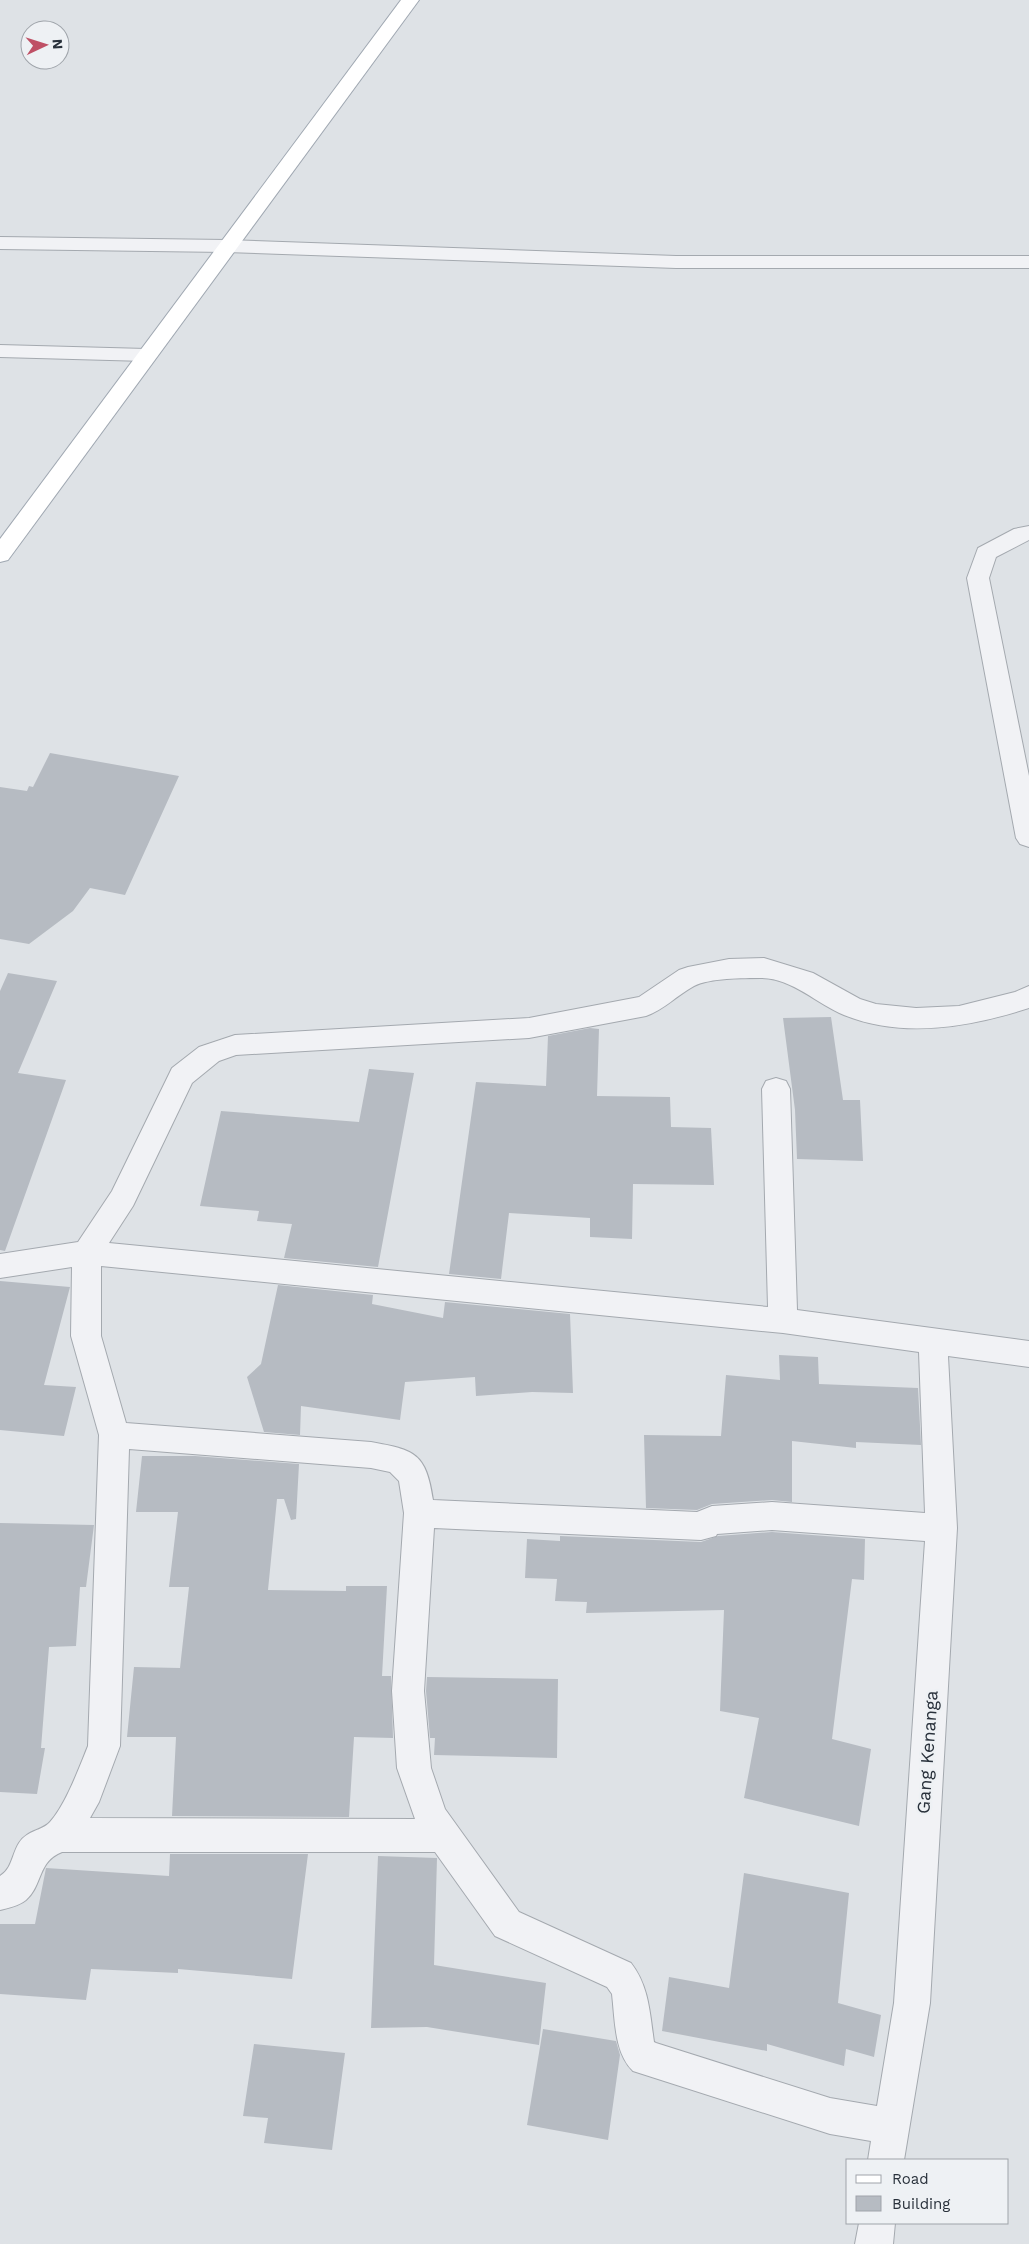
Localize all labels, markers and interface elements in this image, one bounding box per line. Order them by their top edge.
north arrow [20,20,70,70]
text: N [50,38,66,50]
street label: Gang Kenanga [912,1690,942,1814]
legend [846,2159,1009,2224]
text: Road [892,2170,929,2188]
text: Building [892,2195,950,2213]

